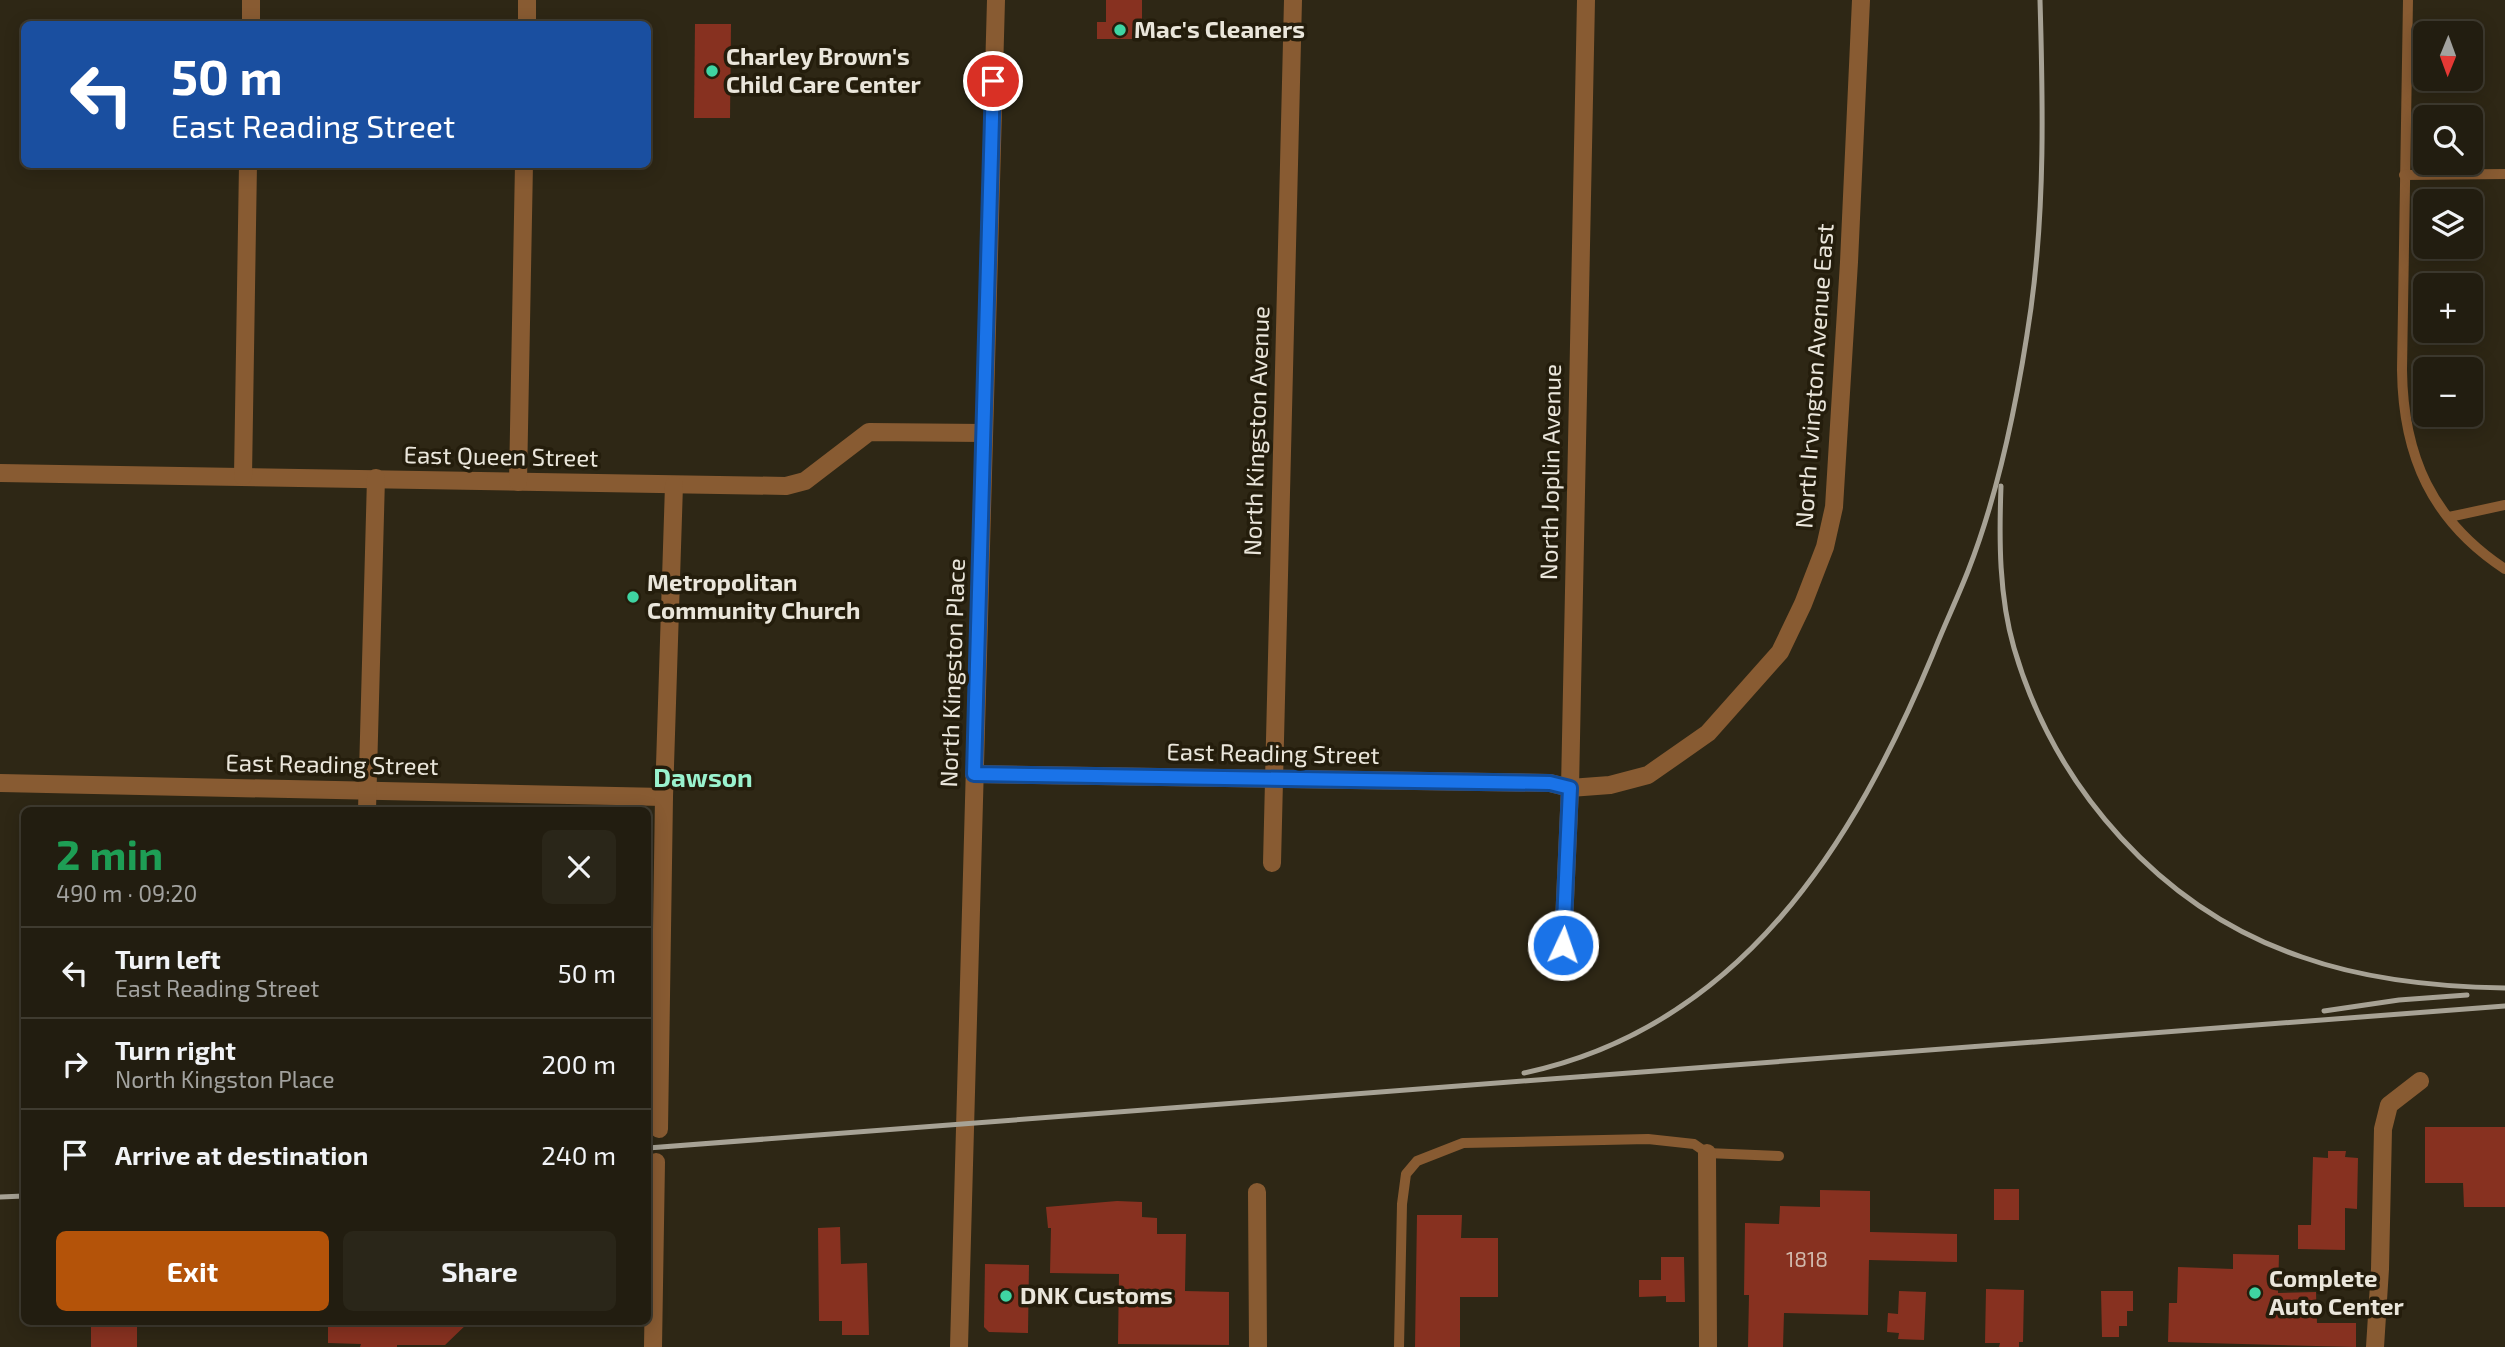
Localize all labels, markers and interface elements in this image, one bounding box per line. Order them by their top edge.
place label: Mac's Cleaners [1134,14,1305,43]
north arrow [2413,21,2483,91]
map controls [2413,21,2483,427]
marker: Mac's Cleaners [1112,22,1128,38]
place label: Charley Brown's Child Care Center [726,41,922,98]
text: 50 m [171,46,283,105]
icon: left [56,49,147,140]
pin [963,51,1023,111]
icon: arrive [974,62,1012,100]
marker: Charley Brown's Child Care Center [704,63,720,79]
button: search [2413,105,2483,175]
text: East Reading Street [171,106,455,144]
button: layers [2413,189,2483,259]
street label: North Irvington Avenue East [1788,222,1839,529]
button: + [2413,273,2483,343]
street label: North Kingston Avenue [1237,305,1274,556]
button: − [2413,357,2483,427]
street label: North Joplin Avenue [1533,364,1566,580]
street label: East Queen Street [403,439,599,472]
street label: North Kingston Place [933,558,970,788]
place label: Metropolitan Community Church [647,567,860,624]
marker: Metropolitan Community Church [625,589,641,605]
street label: East Reading Street [1166,736,1380,769]
street label: East Reading Street [225,747,439,780]
district label: Dawson [653,761,753,792]
text: 2 min [56,828,163,878]
button: close [542,830,616,904]
text: 490 m · 09:20 [56,879,197,907]
position arrow [1526,908,1600,982]
text: Turn left [115,943,221,974]
icon: left [56,954,94,992]
text: 50 m [558,957,616,988]
text: East Reading Street [115,974,319,1002]
text: Turn right [115,1034,236,1065]
icon: right [56,1045,94,1083]
text: 200 m [541,1048,616,1079]
text: North Kingston Place [115,1065,335,1093]
icon: arrive [56,1136,94,1174]
text: Arrive at destination [115,1139,368,1170]
text: 240 m [541,1139,616,1170]
button: Exit [56,1231,329,1311]
button: Share [343,1231,616,1311]
house number: 1818 [1786,1246,1828,1271]
place label: Complete Auto Center [2269,1263,2405,1320]
place label: DNK Customs [1020,1280,1173,1309]
marker: Complete Auto Center [2247,1285,2263,1301]
marker: DNK Customs [998,1288,1014,1304]

